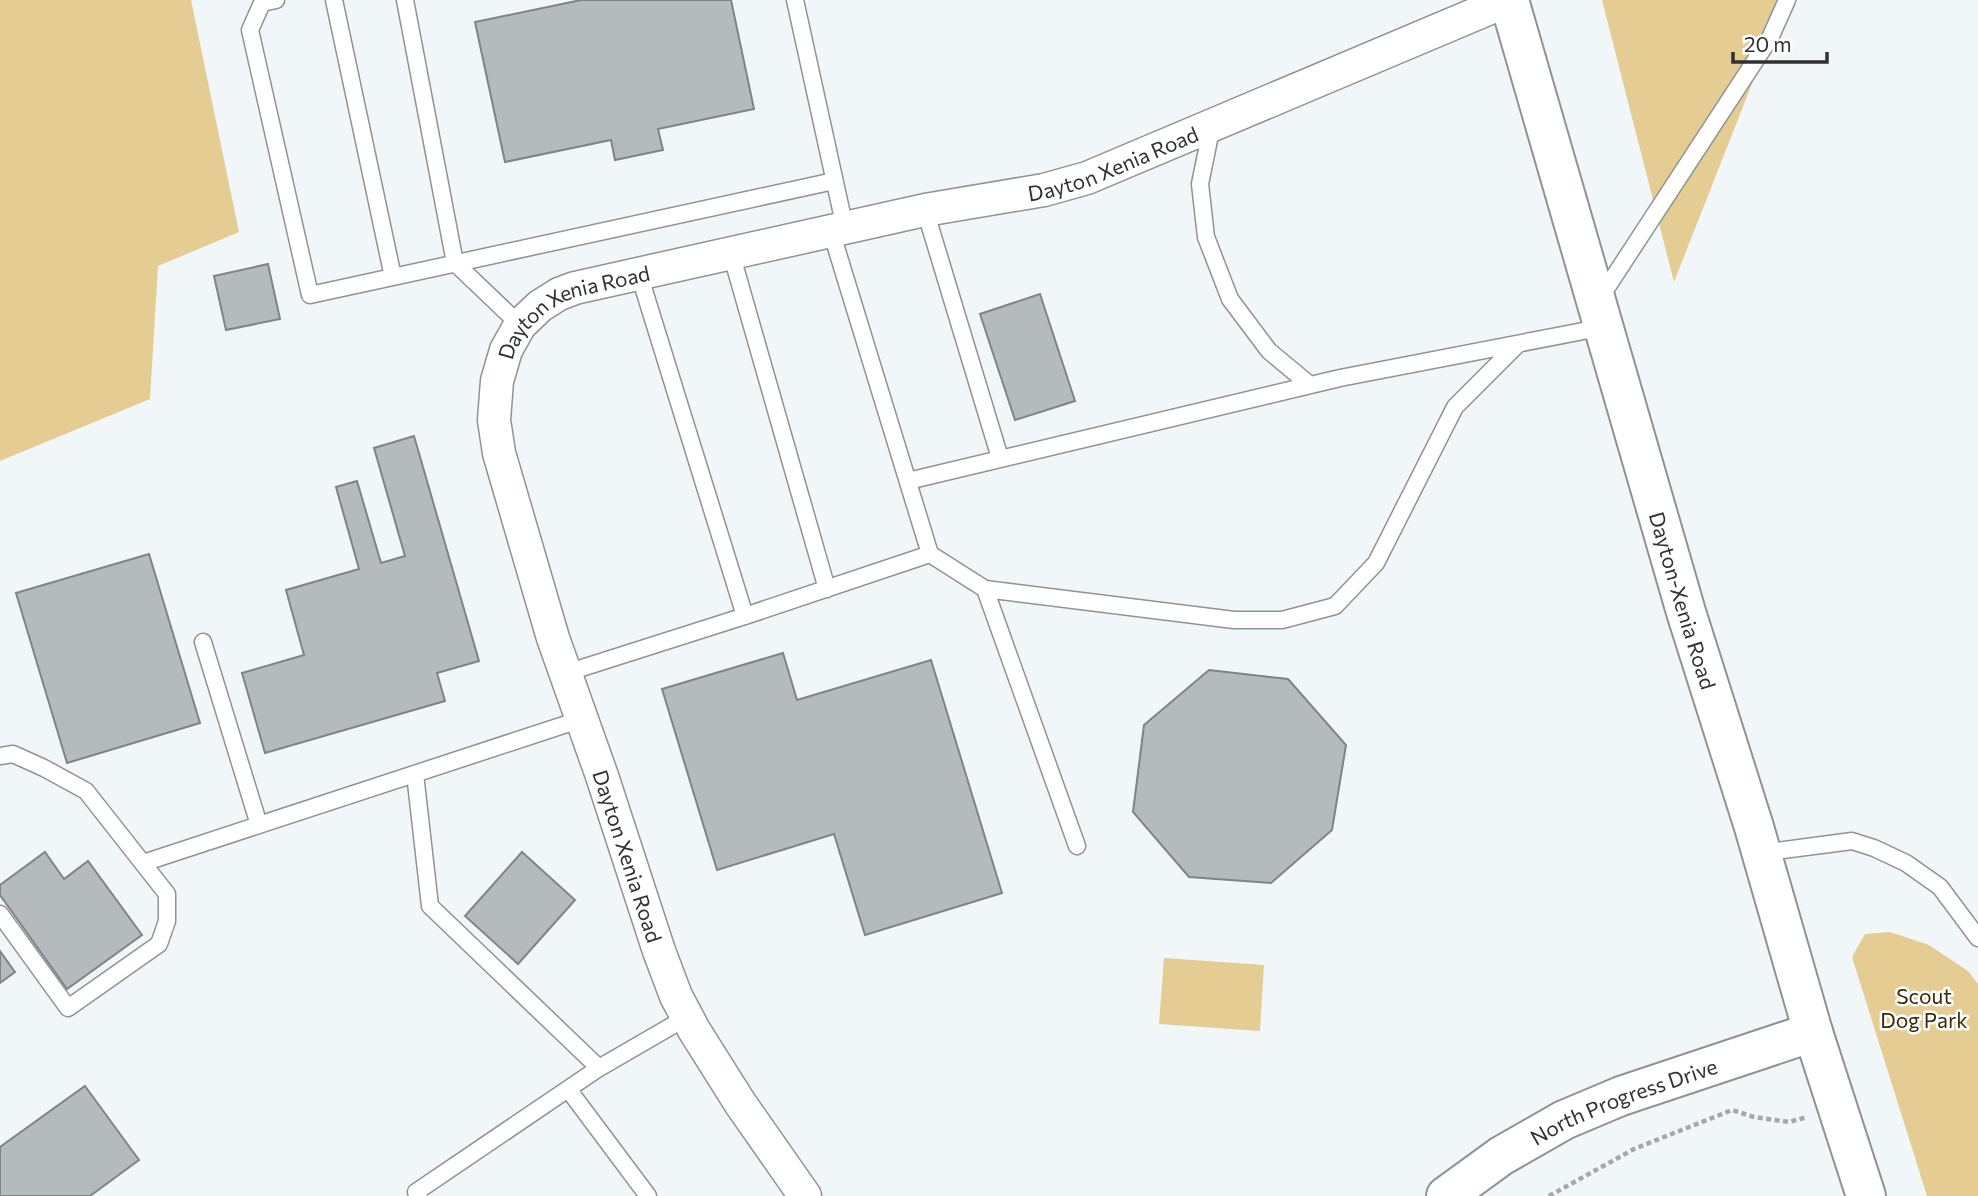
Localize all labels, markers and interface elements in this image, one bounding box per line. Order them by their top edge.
scale bar [1733,21,1828,65]
text: 20 m [1744,31,1792,56]
street label: Dayton Xenia Road [1026,120,1202,205]
street label: Dayton Xenia Road [492,259,652,362]
street label: Dayton-Xenia Road [1645,508,1722,692]
street label: Dayton Xenia Road [588,766,668,946]
park label: Scout Dog Park [1880,983,1968,1032]
street label: North Progress Drive [1525,1052,1720,1149]

